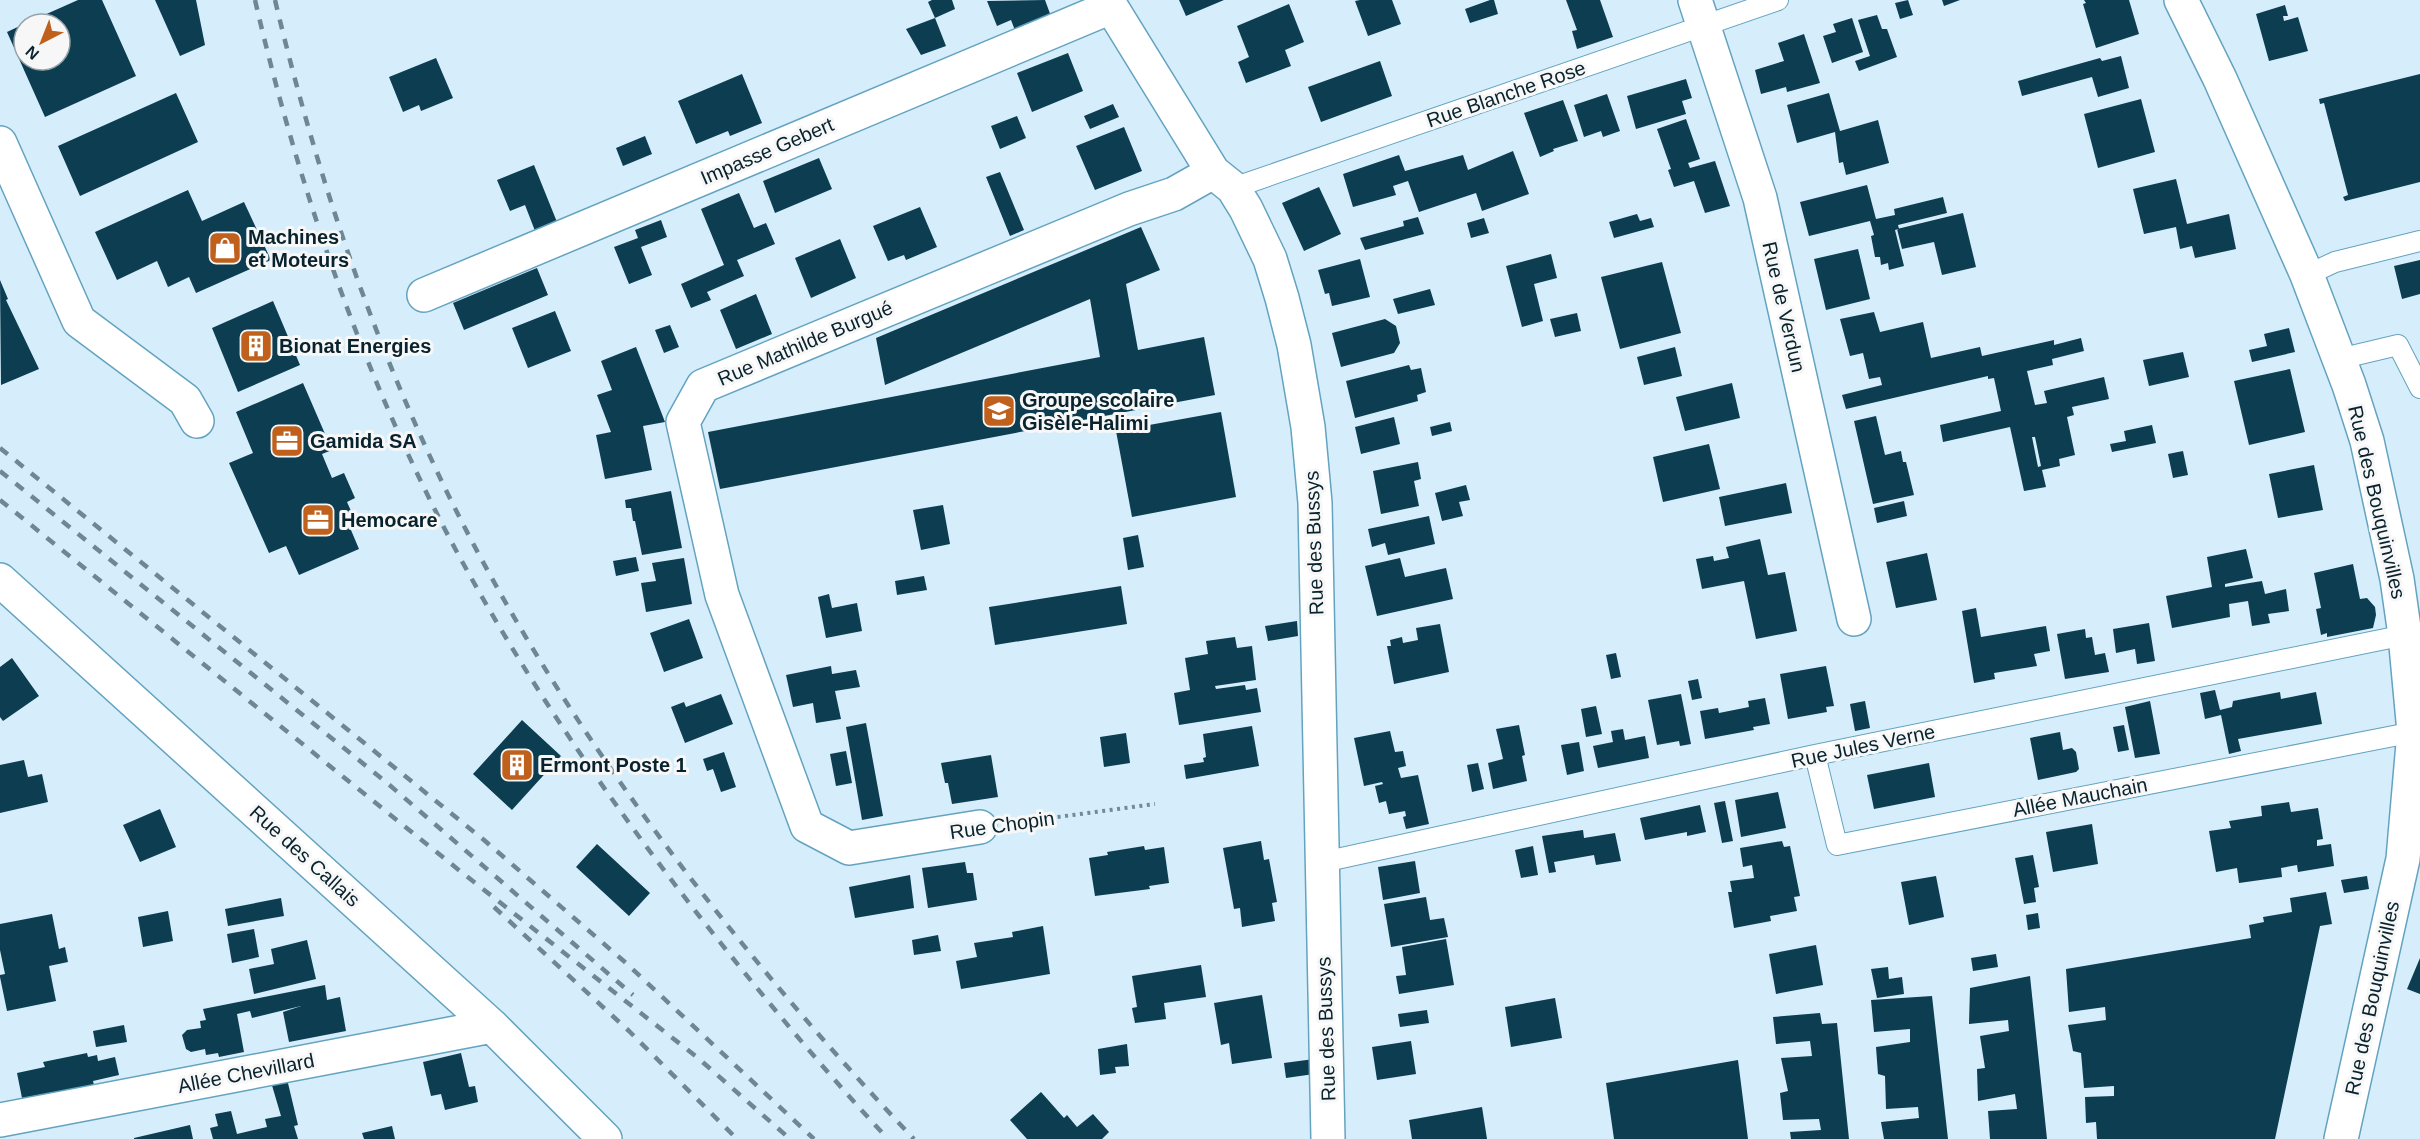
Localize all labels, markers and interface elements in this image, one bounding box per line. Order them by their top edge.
north arrow [12,12,72,72]
text: N [22,43,42,63]
street label: Rue Blanche Rose [1424,56,1588,132]
street label: Impasse Gebert [697,113,837,189]
place label: Machines et Moteurs [248,226,349,271]
shop icon: Machines et Moteurs [207,230,243,266]
street label: Rue de Verdun [1758,240,1810,374]
street label: Rue Mathilde Burgué [714,296,896,390]
building icon: Bionat Energies [238,328,274,364]
place label: Bionat Energies [279,335,431,357]
place label: Groupe scolaire Gisèle-Halimi [1022,389,1174,434]
school or university icon: Groupe scolaire Gisèle-Halimi [981,393,1017,429]
street label: Rue des Bouquinvilles [2344,403,2410,601]
office icon: Gamida SA [269,423,305,459]
place label: Gamida SA [310,430,417,452]
street label: Rue des Bussys [1300,470,1328,616]
office icon: Hemocare [300,502,336,538]
place label: Hemocare [341,509,438,531]
street label: Rue Jules Verne [1789,720,1937,772]
building icon: Ermont Poste 1 [499,747,535,783]
place label: Ermont Poste 1 [540,754,687,776]
street label: Allée Mauchain [2011,773,2149,821]
street label: Rue des Callais [246,801,364,911]
street label: Rue Chopin [948,807,1056,843]
street label: Rue des Bouquinvilles [2341,899,2403,1097]
street label: Rue des Bussys [1312,956,1340,1102]
street label: Allée Chevillard [176,1049,316,1097]

